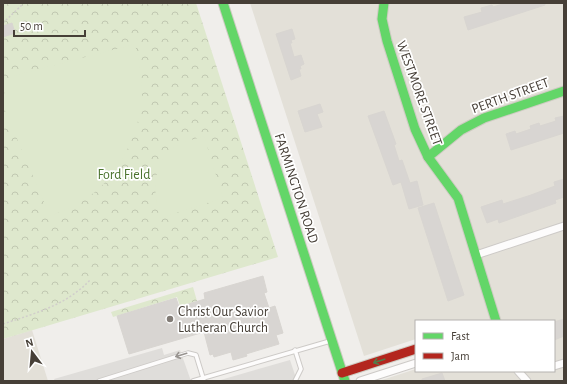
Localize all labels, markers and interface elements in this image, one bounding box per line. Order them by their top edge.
scale bar [14,12,85,38]
text: 50 m [20,20,43,32]
street label: WESTMORE STREET [394,39,445,148]
street label: PERTH STREET [470,75,551,116]
street label: FARMINGTON ROAD [272,132,320,245]
park label: Ford Field [97,168,151,182]
place label: Christ Our Savior Lutheran Church [178,305,269,335]
marker: Christ Our Savior Lutheran Church [165,314,175,324]
legend [415,320,555,372]
text: Fast [451,330,470,342]
north arrow [12,332,52,372]
text: N [24,337,35,349]
text: Jam [451,350,470,362]
one-way arrow [175,352,188,359]
one-way arrow [373,358,386,365]

